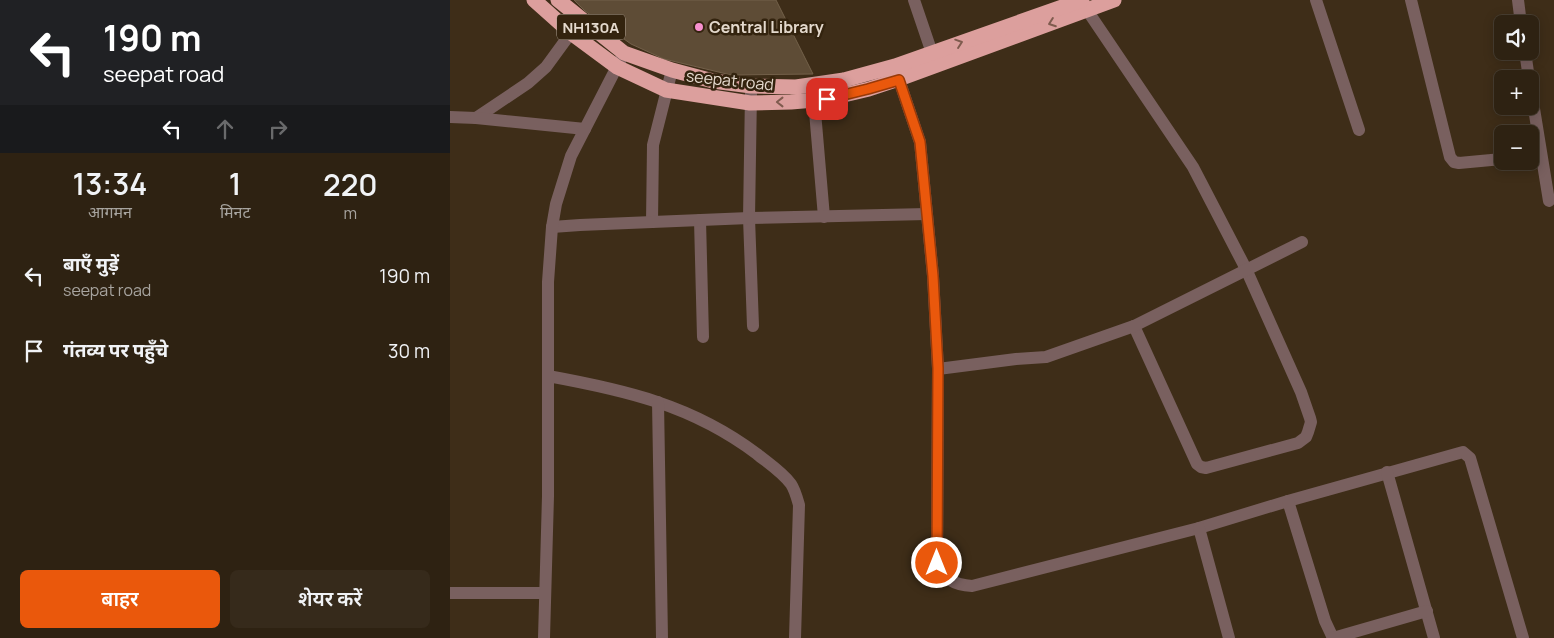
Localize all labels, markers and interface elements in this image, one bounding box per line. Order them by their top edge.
text: 190 m [103,14,202,62]
road number: NH130A [557,15,625,40]
map controls [1494,15,1539,170]
button: sound [1494,15,1539,60]
place label: Central Library [709,16,824,38]
one-way arrow [1048,17,1057,27]
icon: left [20,20,85,85]
marker: Central Library [693,21,705,33]
one-way arrow [955,39,963,49]
text: seepat road [103,59,224,89]
street label: seepat road [685,64,775,96]
button: + [1494,70,1539,115]
pin [806,78,848,120]
icon: arrive [813,85,841,113]
one-way arrow [776,97,784,107]
icon: left [158,115,186,143]
icon: ahead [211,115,239,143]
icon: right [264,115,292,143]
button: − [1494,125,1539,170]
text: 13:34 [72,163,147,204]
text: 1 [229,163,242,204]
text: 220 [323,164,378,205]
text: आगमन [88,201,132,223]
text: मिनट [220,201,251,223]
text: m [343,202,357,224]
text: बाएँ मुड़ें [63,251,119,277]
icon: left [20,262,48,290]
text: 190 m [379,263,430,289]
text: seepat road [63,279,151,301]
icon: arrive [20,337,48,365]
text: गंतव्य पर पहुँचे [63,337,168,363]
text: 30 m [388,338,430,364]
position arrow [910,536,962,588]
button: बाहर [20,570,220,628]
button: शेयर करें [230,570,430,628]

